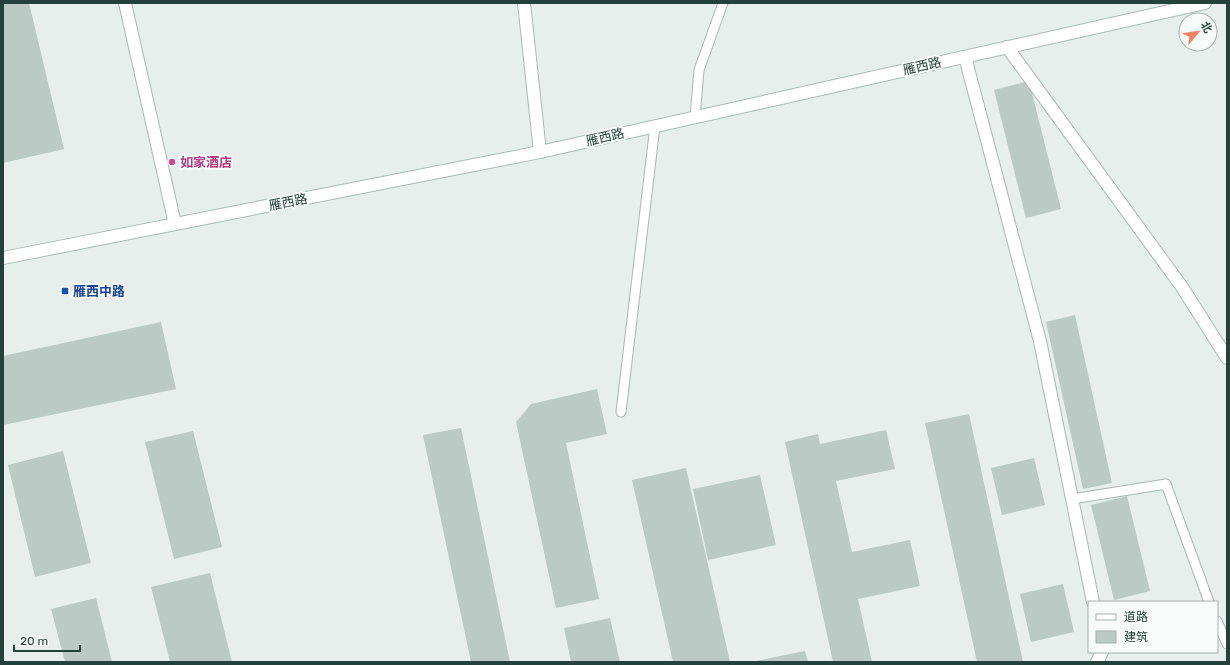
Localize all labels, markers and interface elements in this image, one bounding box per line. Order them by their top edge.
north arrow [1178,12,1218,52]
text: 北 [1198,19,1215,35]
street label: 雁西路 [901,54,943,78]
street label: 雁西路 [584,125,626,149]
place label: 如家酒店 [180,155,232,170]
marker: 如家酒店 [167,157,177,167]
street label: 雁西路 [267,191,309,213]
place label: 雁西中路 [73,284,125,299]
marker: 雁西中路 [60,286,70,296]
legend [1088,601,1218,653]
text: 道路 [1124,610,1148,624]
scale bar [14,627,80,653]
text: 建筑 [1124,630,1148,644]
text: 20 m [20,634,48,648]

